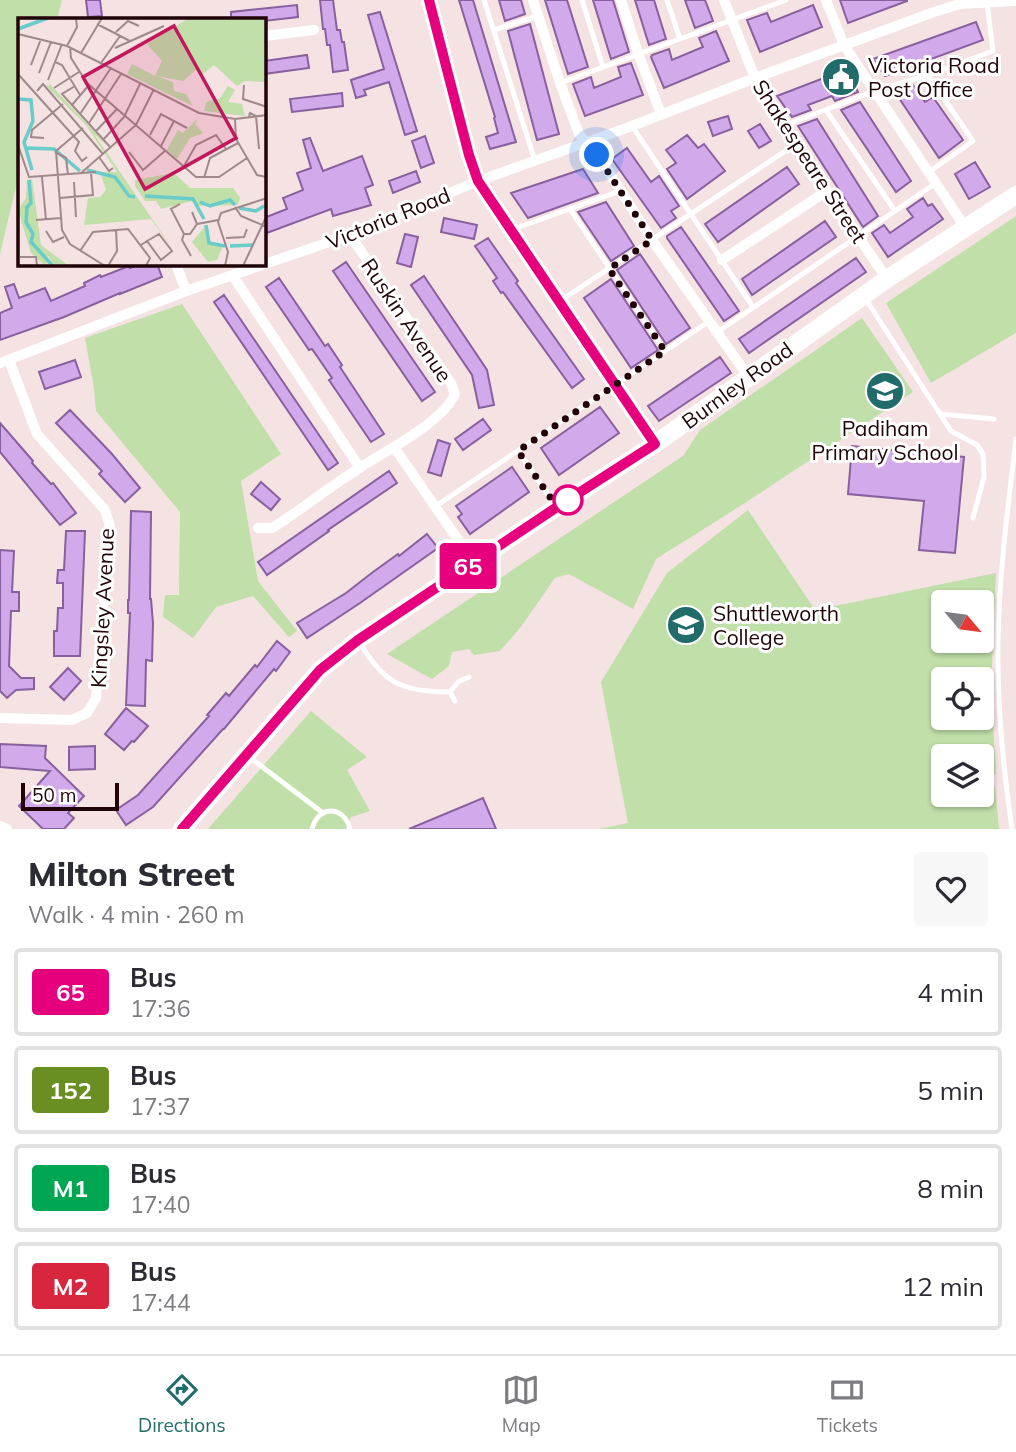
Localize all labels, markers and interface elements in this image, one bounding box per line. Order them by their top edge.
inset map [18,18,266,266]
place label: Victoria Road Post Office [868,52,999,102]
public building icon: Victoria Road Post Office [820,56,862,98]
street label: Shakespeare Street [748,74,872,248]
your location [579,137,614,172]
street label: Victoria Road [322,181,454,255]
street label: Ruskin Avenue [356,253,458,387]
street label: Burnley Road [676,336,798,434]
school or university icon: Padiham Primary School [864,370,906,412]
place label: Padiham Primary School [812,415,958,465]
unlabelled marker [553,485,583,515]
street label: Kingsley Avenue [85,528,119,688]
line badge: 65 [436,543,500,589]
text: 65 [454,551,482,581]
north arrow [931,590,994,653]
map controls [931,590,994,807]
place label: Shuttleworth College [713,600,839,650]
school or university icon: Shuttleworth College [665,604,707,646]
button: locate [931,667,994,730]
button: layers [931,744,994,807]
scale bar [21,780,119,812]
text: 50 m [32,783,76,807]
button: heart [914,852,988,926]
text: Milton Street [28,853,235,894]
text: Walk · 4 min · 260 m [28,900,245,929]
text: Bus [130,961,176,994]
text: 4 min [917,976,984,1009]
text: 65 [56,977,85,1007]
text: 17:36 [130,994,190,1023]
text: Bus [130,1059,176,1092]
text: 5 min [917,1074,984,1107]
text: 152 [49,1075,92,1105]
text: 17:37 [130,1092,190,1121]
text: Bus [130,1157,176,1190]
text: 8 min [917,1172,984,1205]
text: M1 [53,1173,88,1203]
text: 17:40 [130,1190,190,1219]
text: Bus [130,1255,176,1288]
text: 12 min [902,1270,984,1303]
text: M2 [53,1271,88,1301]
text: 17:44 [130,1288,190,1317]
tab: Directions [138,1371,226,1437]
tab: Map [502,1371,541,1437]
tab: Tickets [817,1371,878,1437]

